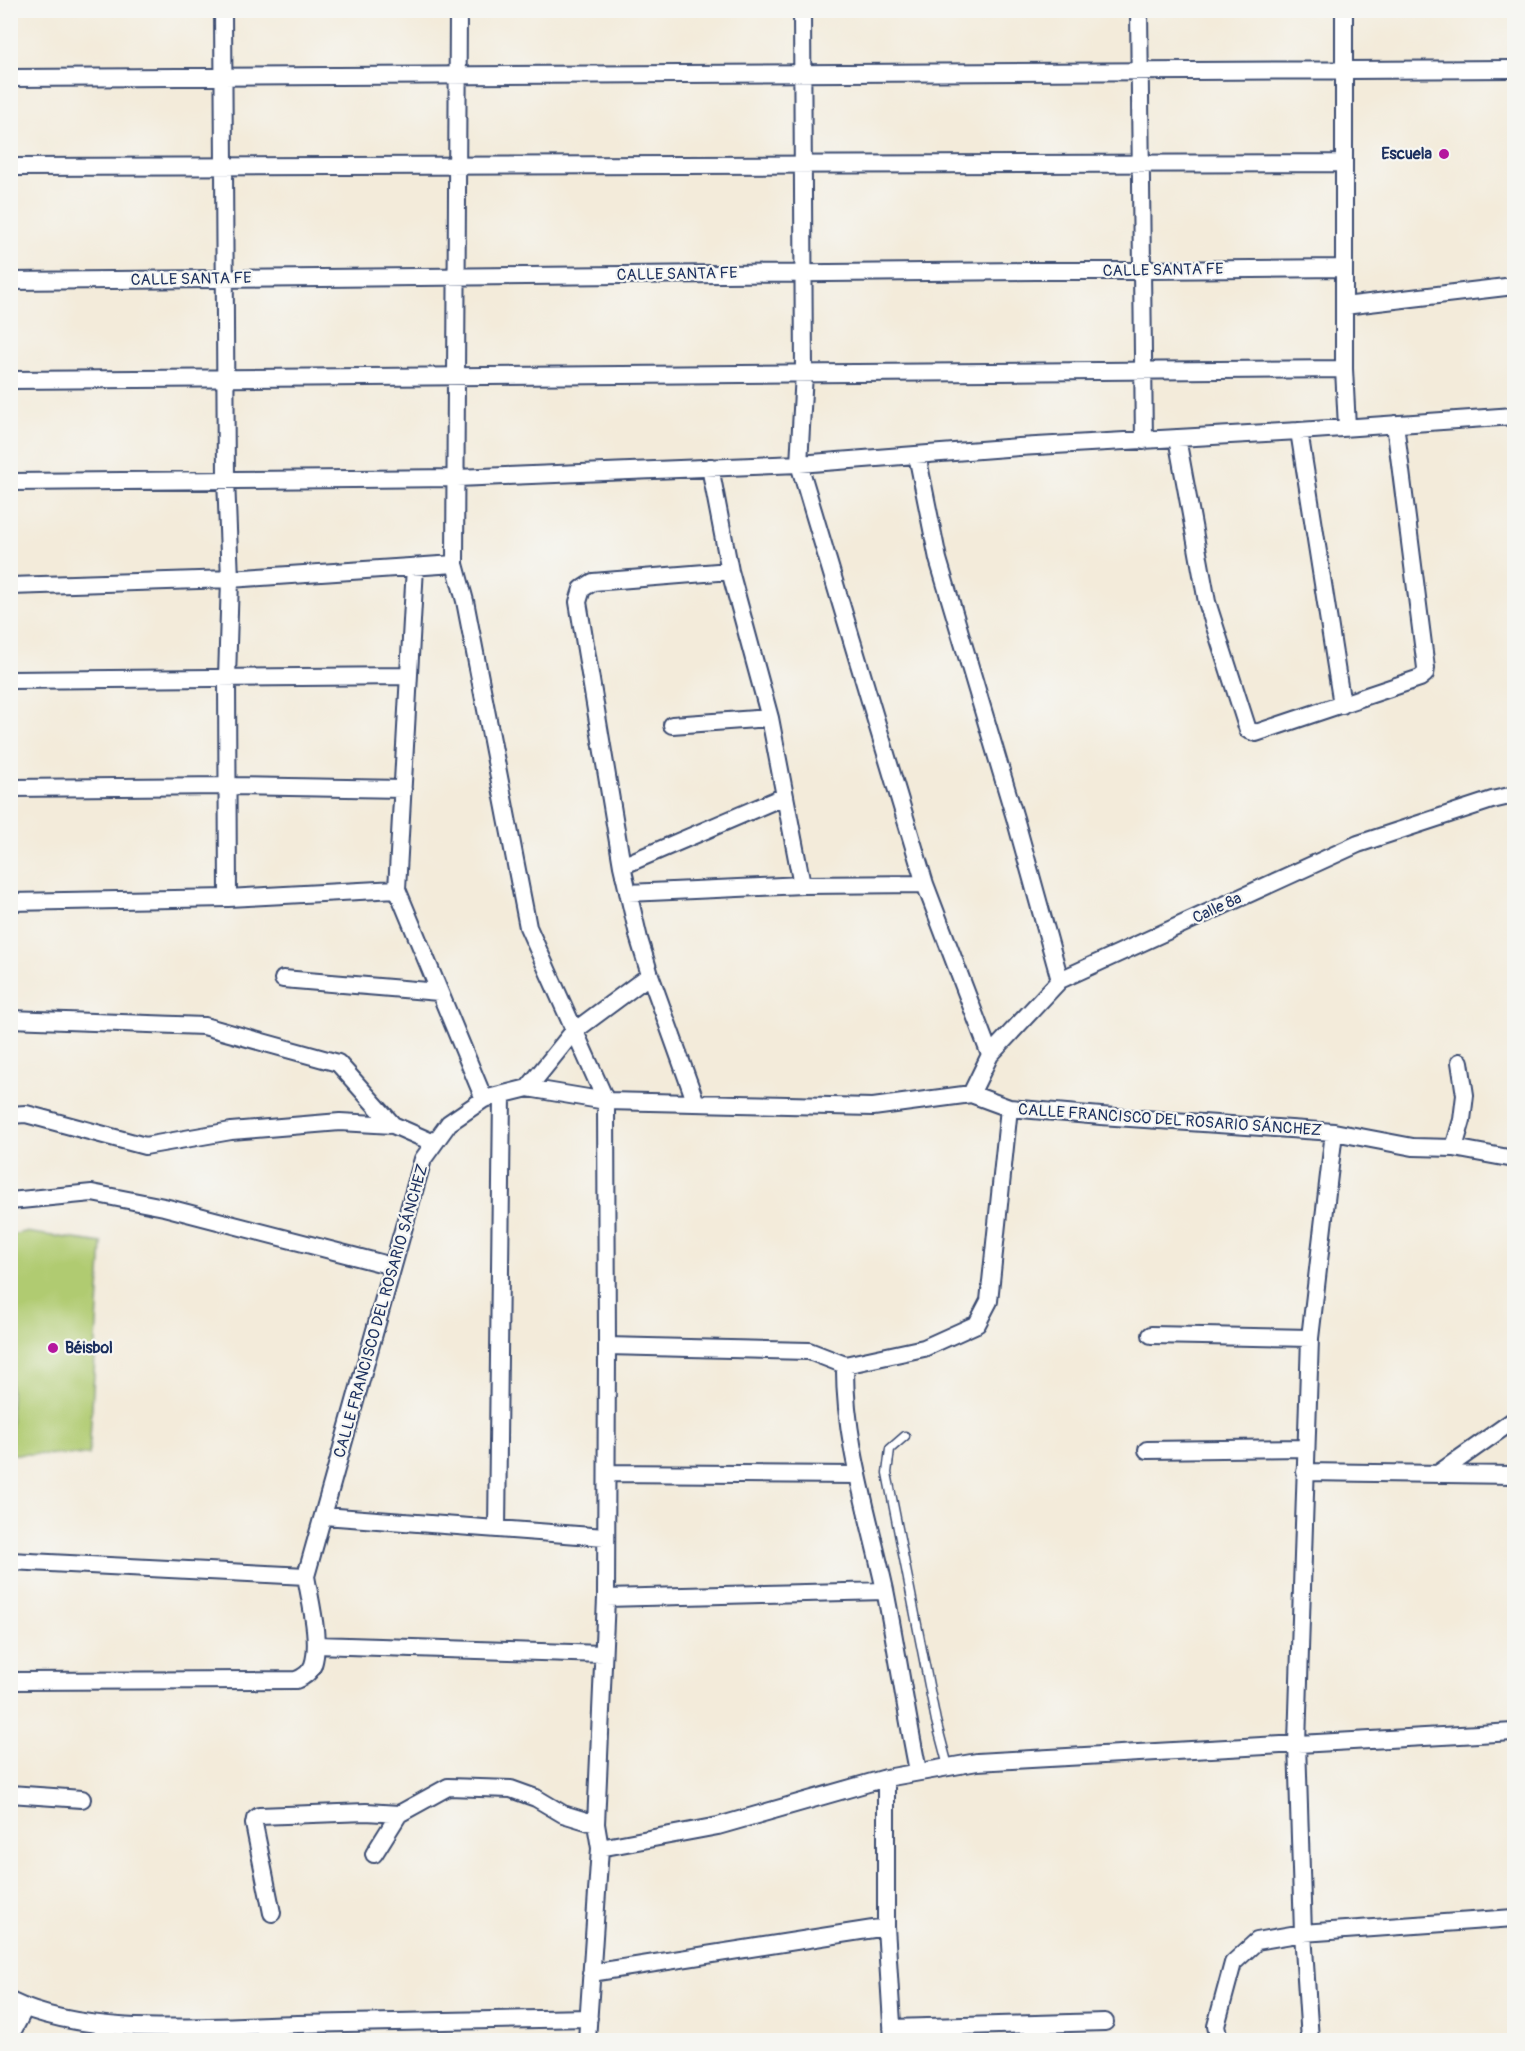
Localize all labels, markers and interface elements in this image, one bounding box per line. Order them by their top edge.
place label: Escuela [1381,144,1433,164]
marker: Escuela [1437,147,1451,161]
street label: CALLE SANTA FE [1102,259,1224,281]
street label: CALLE SANTA FE [616,263,738,285]
street label: CALLE SANTA FE [130,268,252,290]
street label: Calle 8ª [1189,888,1245,928]
street label: CALLE FRANCISCO DEL ROSARIO SÁNCHEZ [1018,1099,1323,1141]
street label: CALLE FRANCISCO DEL ROSARIO SÁNCHEZ [329,1162,433,1460]
place label: Béisbol [65,1338,113,1358]
marker: Béisbol [46,1341,60,1355]

